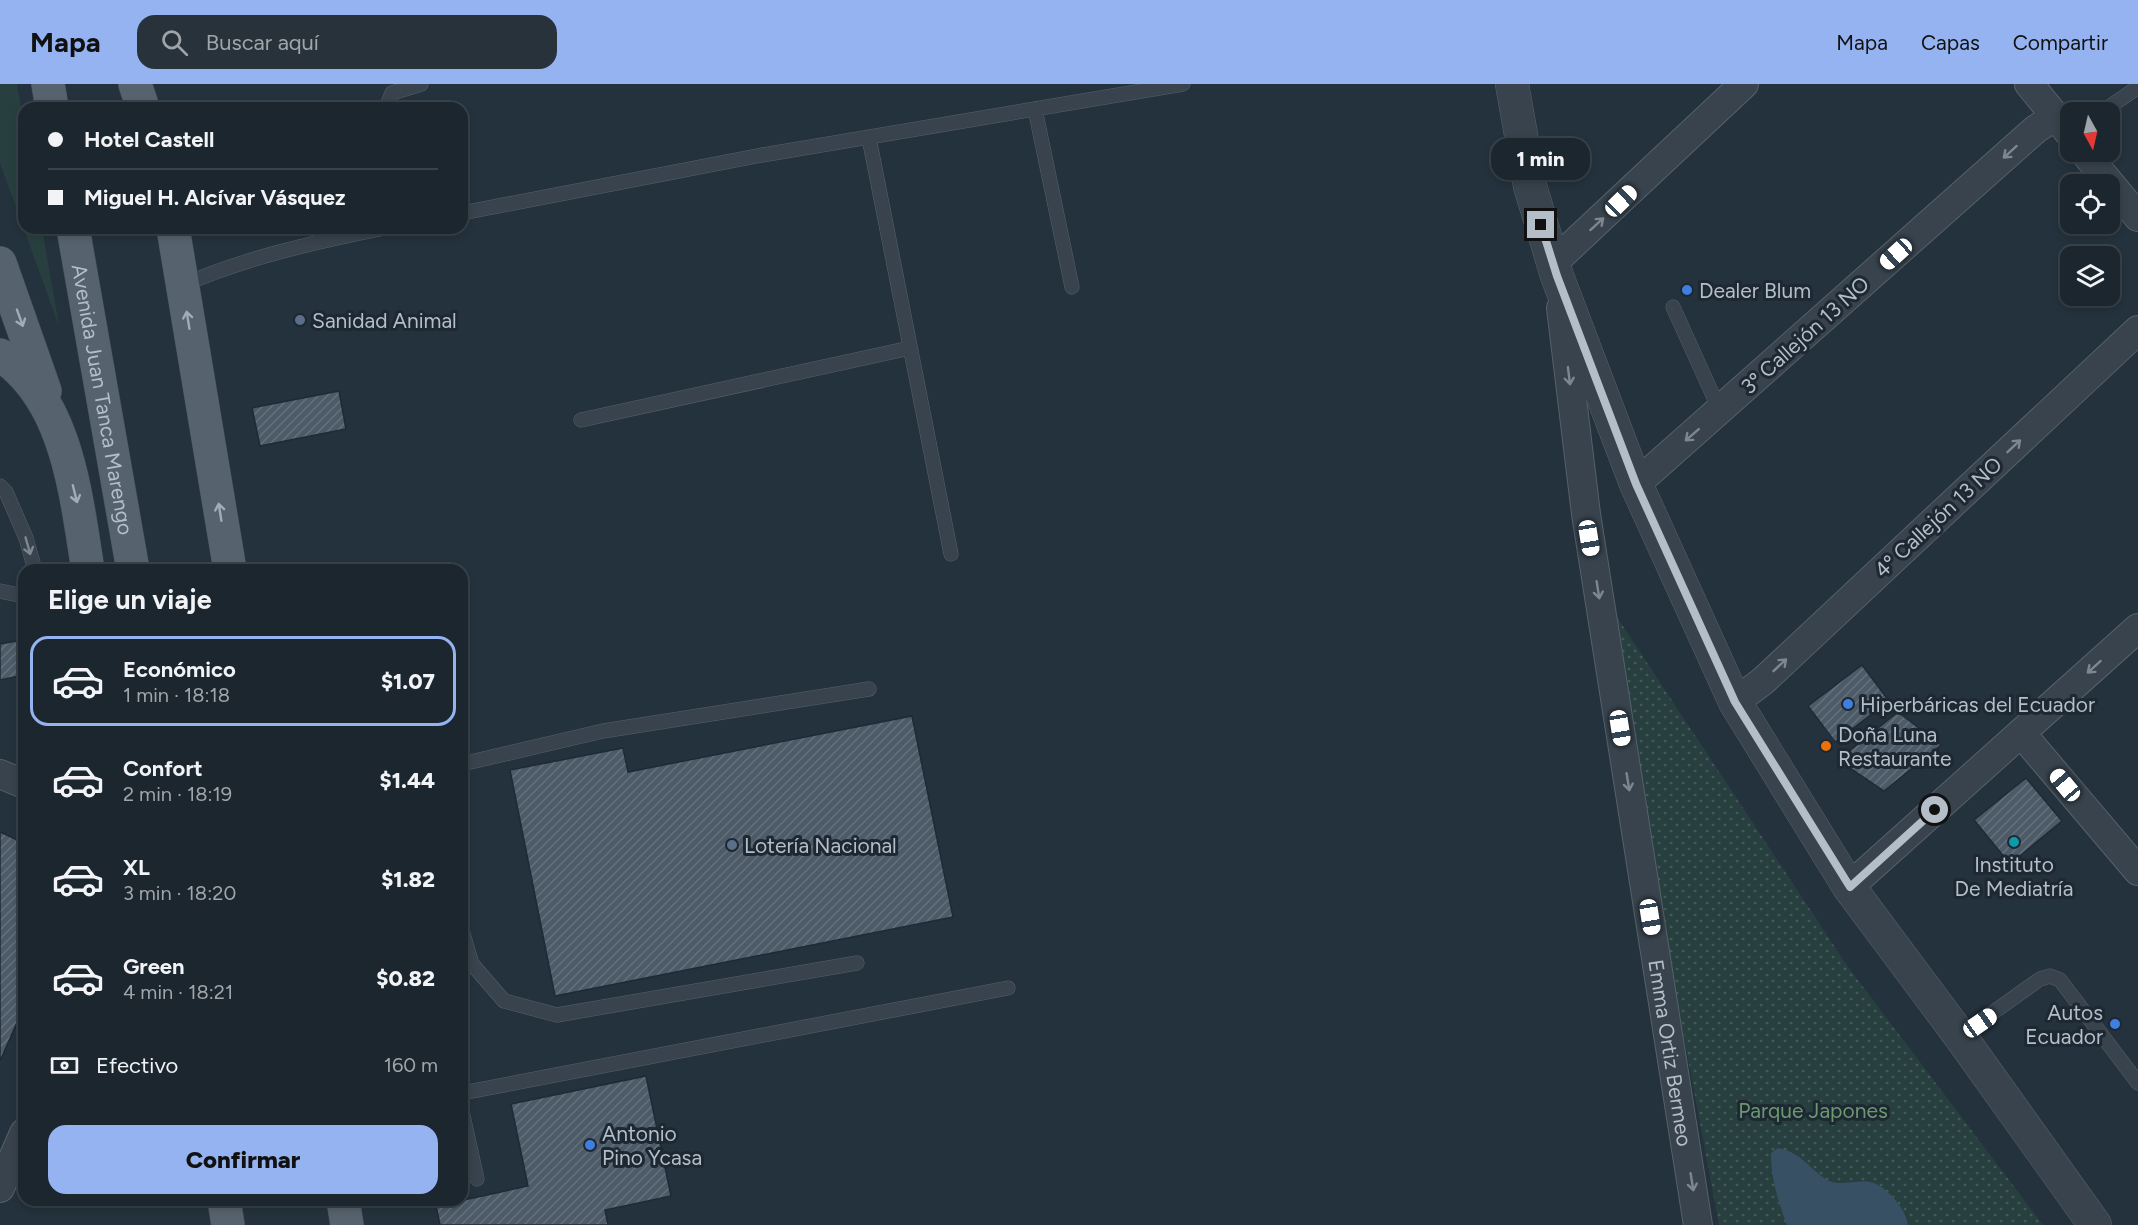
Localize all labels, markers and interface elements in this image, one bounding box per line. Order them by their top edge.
search box [137,15,557,69]
text: Mapa [30,25,101,59]
icon: search [158,26,191,59]
text: Buscar aquí [206,29,319,56]
text: Mapa [1836,30,1888,55]
text: Capas [1921,30,1980,55]
text: Compartir [2013,30,2108,55]
north arrow [2060,102,2120,162]
map controls [2060,102,2120,306]
text: Hotel Castell [84,126,214,153]
callout: 1 min [1492,138,1590,180]
one-way arrow [2003,145,2018,159]
text: 1 min [1517,147,1564,171]
button: locate [2060,174,2120,234]
car [1602,182,1640,220]
text: Miguel H. Alcívar Vásquez [84,184,346,211]
route end [1527,211,1554,238]
one-way arrow [1589,217,1604,231]
car [1877,235,1915,273]
button: layers [2060,246,2120,306]
street label: Avenida Juan Tanca Marengo [67,262,139,537]
street label: 3º Callejón 13 NO [1736,271,1874,399]
place label: Dealer Blum [1699,278,1811,303]
marker: Dealer Blum [1680,283,1694,297]
one-way arrow [16,308,27,326]
place label: Sanidad Animal [312,308,457,333]
one-way arrow [183,311,194,330]
marker: Sanidad Animal [293,313,307,327]
one-way arrow [1564,365,1575,385]
one-way arrow [1685,428,1700,442]
one-way arrow [2007,438,2022,453]
street label: 4º Callejón 13 NO [1869,452,2007,582]
one-way arrow [70,485,82,504]
one-way arrow [214,503,225,523]
car [1577,519,1601,557]
one-way arrow [23,536,34,555]
one-way arrow [1592,579,1603,599]
text: Elige un viaje [48,583,212,616]
icon: car [51,654,105,708]
text: Económico [123,656,236,683]
one-way arrow [1773,658,1788,672]
one-way arrow [2087,660,2102,674]
text: $1.07 [381,668,435,695]
text: 1 min · 18:18 [123,683,230,707]
place label: Hiperbáricas del Ecuador [1860,692,2095,717]
marker: Hiperbáricas del Ecuador [1841,697,1855,711]
car [1608,709,1632,747]
place label: Doña Luna Restaurante [1838,722,1952,771]
marker: Doña Luna Restaurante [1819,739,1833,753]
icon: car [51,753,105,807]
text: Confort [123,755,203,782]
car [2047,765,2083,805]
text: $1.44 [380,767,435,794]
one-way arrow [1623,772,1634,792]
text: 2 min · 18:19 [123,782,232,806]
route start [1921,796,1948,823]
place label: Lotería Nacional [744,833,897,858]
marker: Instituto De Mediatría [2007,835,2021,849]
marker: Lotería Nacional [725,838,739,852]
icon: car [51,852,105,906]
place label: Instituto De Mediatría [1955,852,2073,901]
text: XL [123,854,150,881]
text: $1.82 [381,866,435,893]
text: 3 min · 18:20 [123,881,236,905]
car [1638,898,1662,936]
icon: car [51,951,105,1005]
text: Green [123,953,185,980]
street label: Emma Ortiz Bermeo [1644,958,1698,1148]
text: $0.82 [376,965,435,992]
text: 4 min · 18:21 [123,980,233,1004]
place label: Autos Ecuador [2025,1000,2103,1049]
car [1960,1005,2000,1041]
marker: Autos Ecuador [2108,1017,2122,1031]
icon: cash [48,1049,81,1082]
text: Efectivo [96,1052,178,1079]
text: 160 m [384,1053,438,1077]
park label: Parque Japones [1738,1098,1888,1123]
place label: Antonio Pino Ycasa [602,1121,702,1170]
button: Confirmar [48,1125,438,1194]
marker: Antonio Pino Ycasa [583,1138,597,1152]
one-way arrow [1686,1172,1697,1192]

